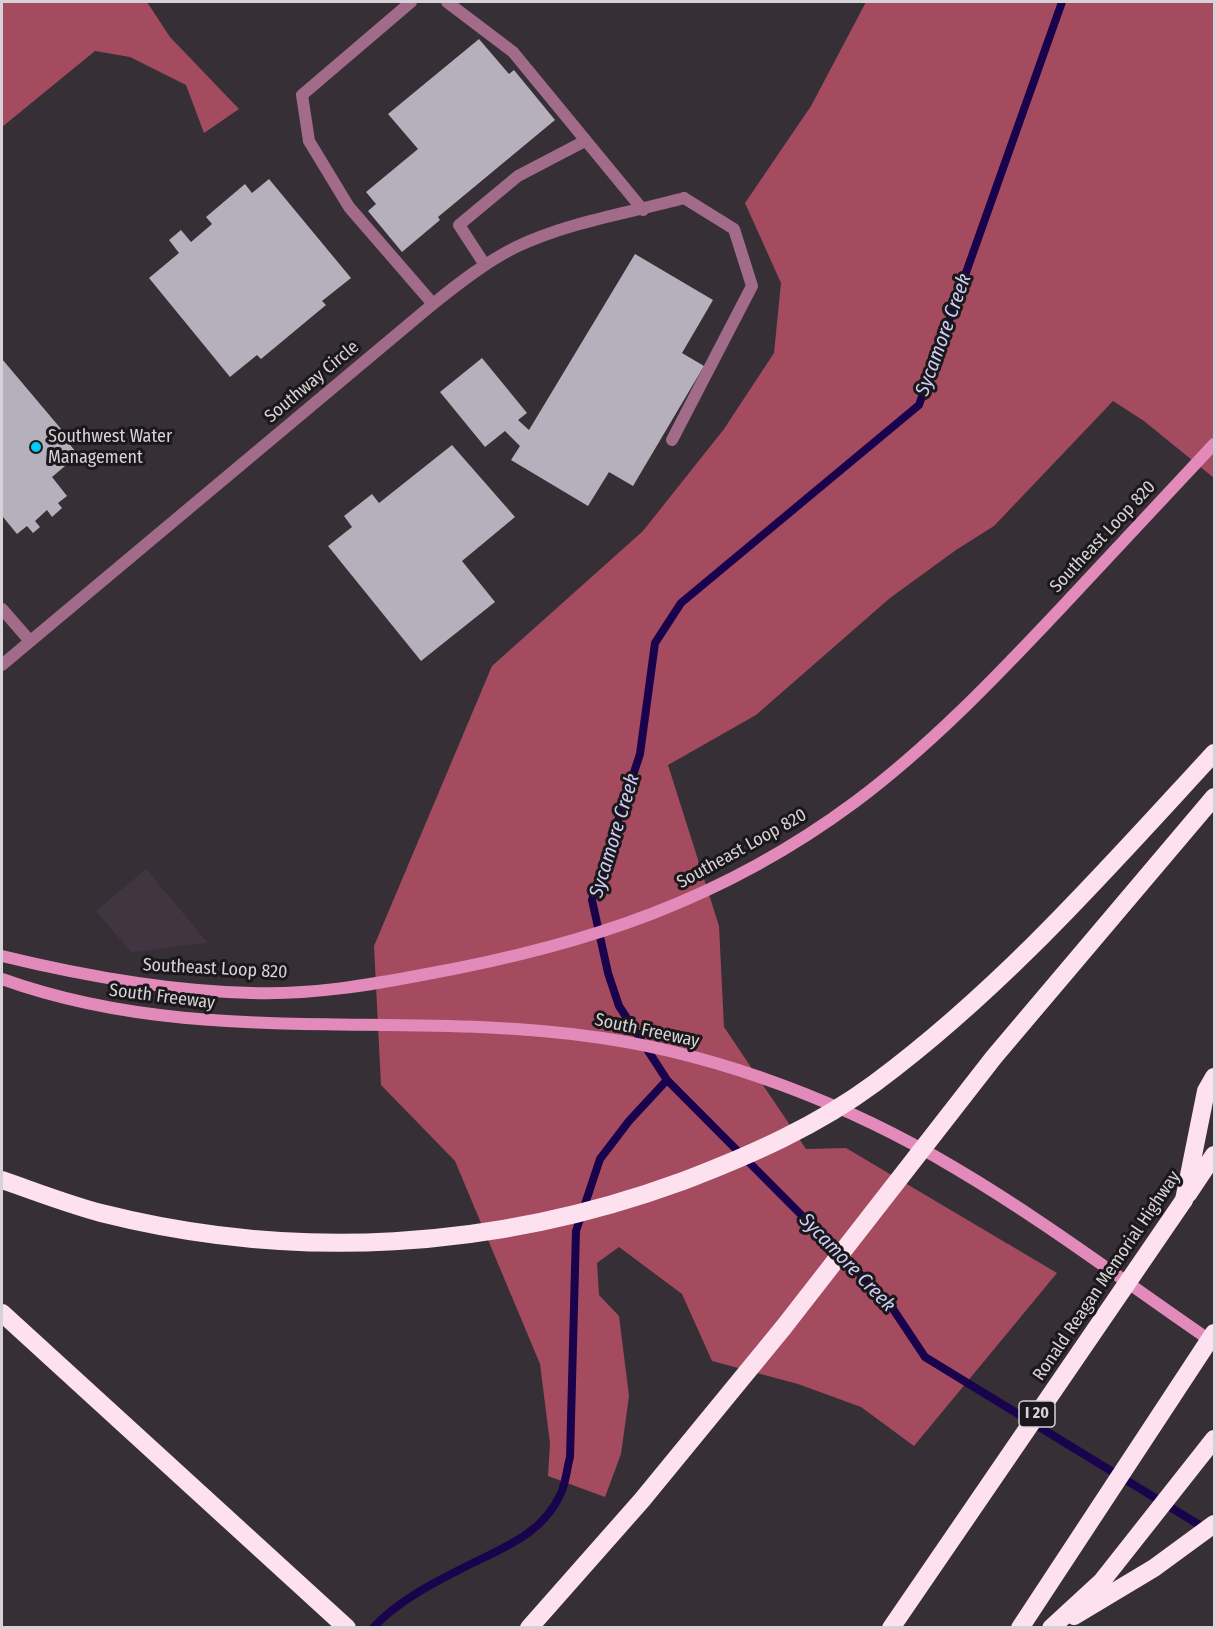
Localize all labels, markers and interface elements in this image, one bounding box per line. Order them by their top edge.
water label: Sycamore Creek [911,271,977,399]
street label: Southway Circle [261,336,363,428]
place label: Southwest Water Management [48,426,172,468]
marker: Southwest Water Management [29,440,43,454]
street label: Southeast Loop 820 [1046,477,1160,597]
water label: Sycamore Creek [585,771,645,901]
street label: Southeast Loop 820 [673,804,811,894]
street label: Southeast Loop 820 [142,954,288,984]
street label: South Freeway [108,980,216,1014]
street label: South Freeway [593,1009,701,1053]
street label: Ronald Reagan Memorial Highway [1029,1167,1185,1385]
water label: Sycamore Creek [794,1209,900,1317]
road number: I 20 [1019,1401,1055,1427]

